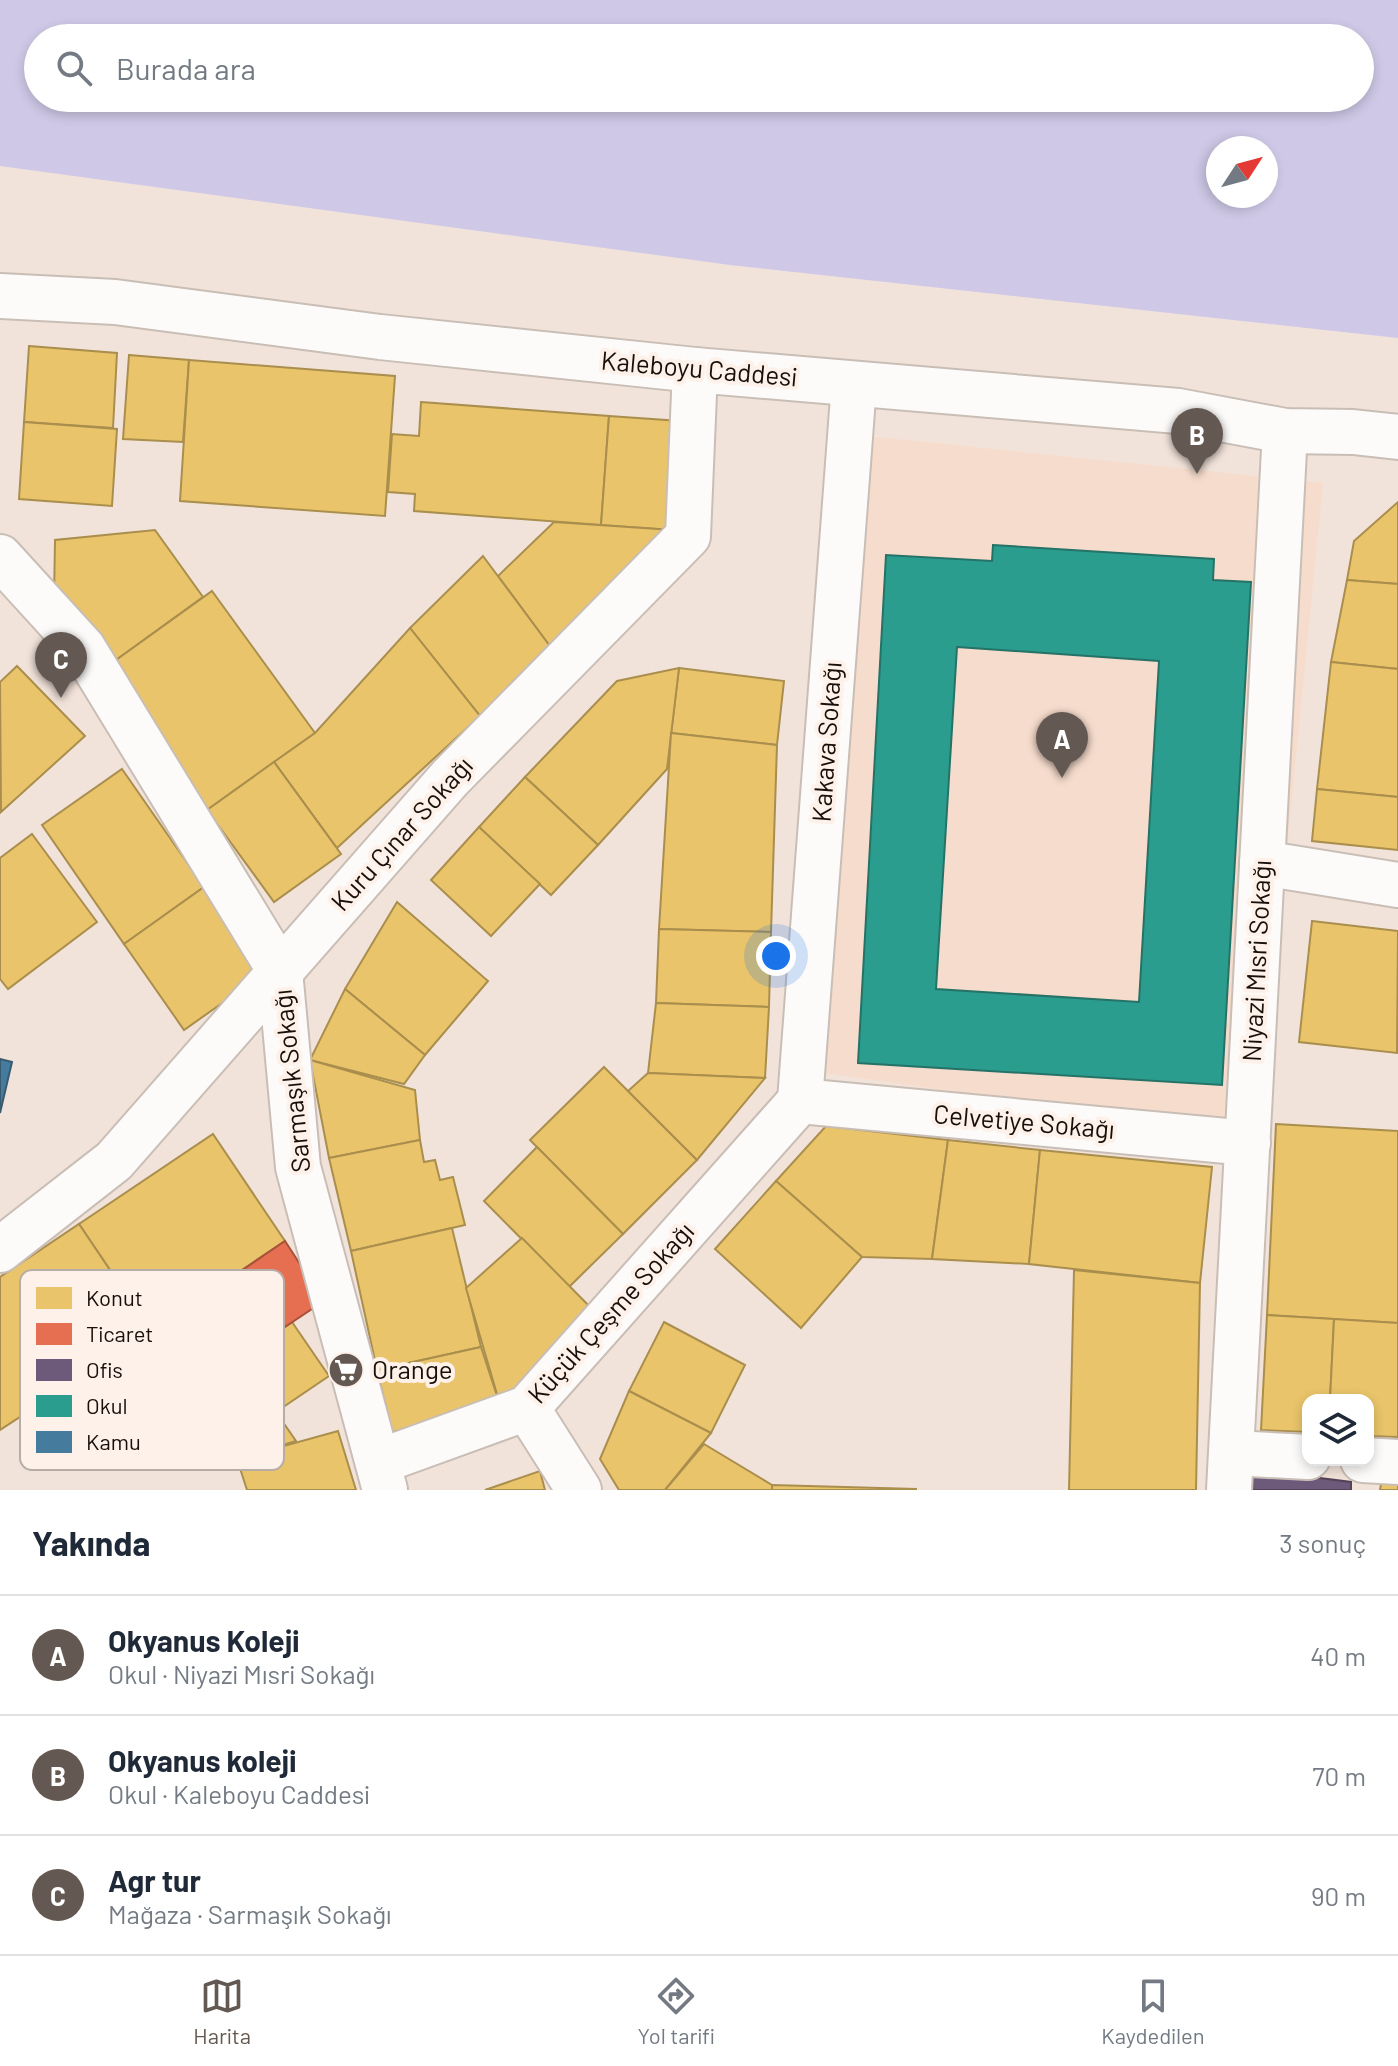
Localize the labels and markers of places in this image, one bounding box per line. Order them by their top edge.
pin: B [1171,408,1223,474]
pin: C [35,632,87,698]
pin: A [1036,712,1088,778]
supermarket icon: Orange [327,1351,365,1389]
place label: Orange [372,1353,453,1384]

